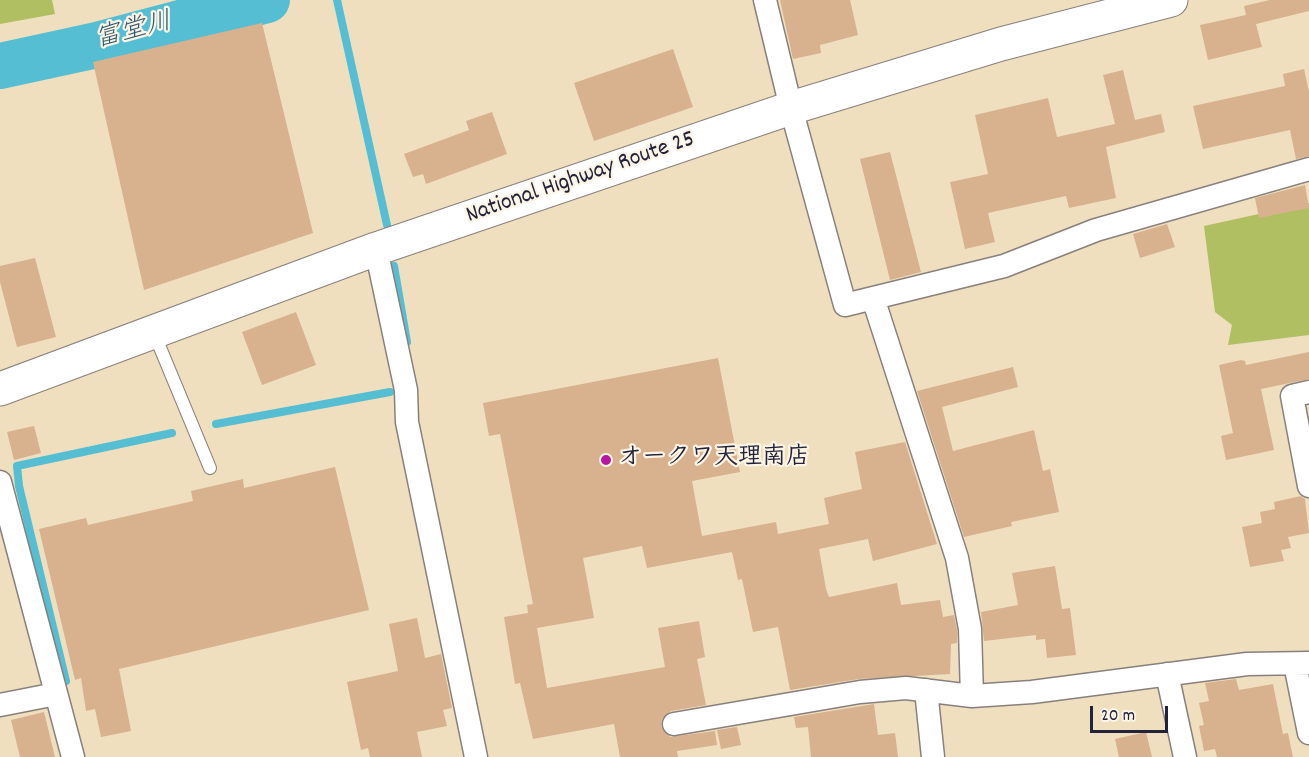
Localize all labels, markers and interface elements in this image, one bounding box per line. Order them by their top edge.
water label: 富堂川 [92,8,176,58]
street label: National Highway Route 25 [463,126,699,232]
place label: オークワ天理南店 [618,446,810,474]
marker: オークワ天理南店 [599,453,613,467]
scale bar [1093,694,1171,732]
text: 20 m [1101,704,1135,729]

